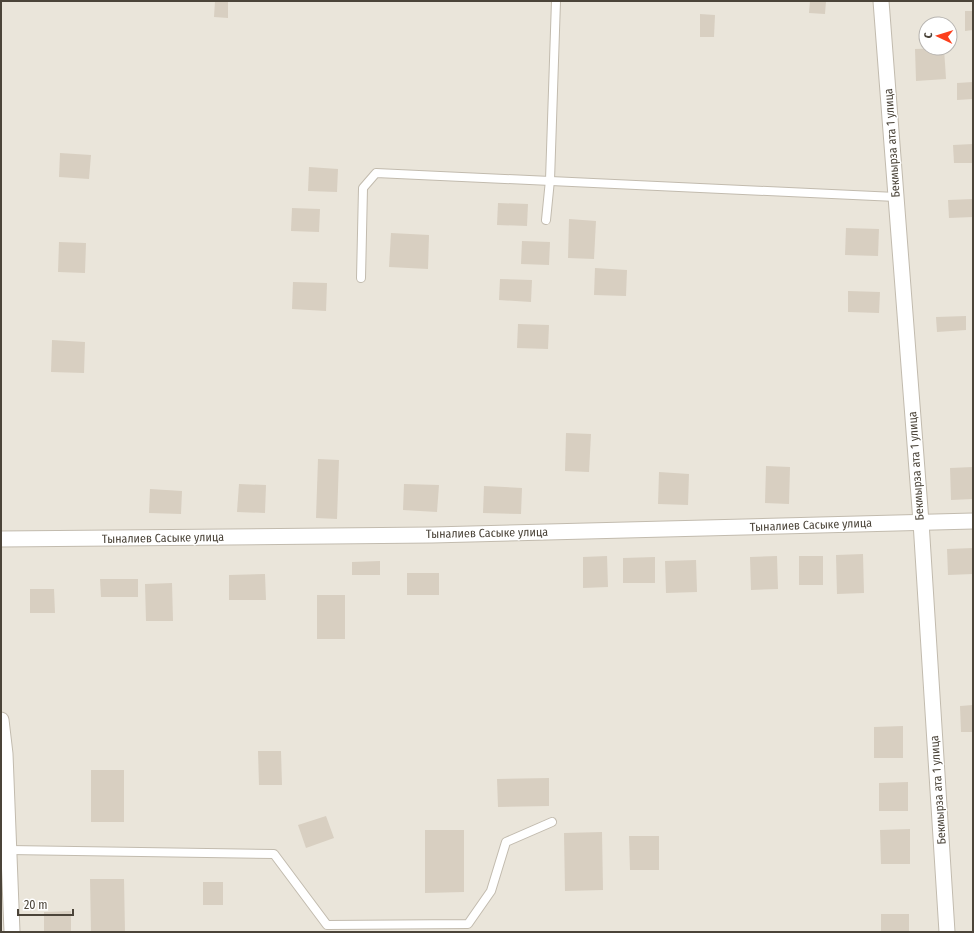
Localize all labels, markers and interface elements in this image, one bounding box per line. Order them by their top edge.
north arrow [918,16,958,56]
text: С [922,32,935,39]
street label: Бекмырза ата 1 улица [881,88,903,198]
street label: Бекмырза ата 1 улица [905,411,927,521]
street label: Тыналиев Сасыке улица [750,516,872,534]
street label: Тыналиев Сасыке улица [426,525,548,541]
street label: Тыналиев Сасыке улица [102,530,224,546]
street label: Бекмырза ата 1 улица [927,735,949,845]
scale bar [18,891,73,917]
text: 20 m [24,898,48,912]

